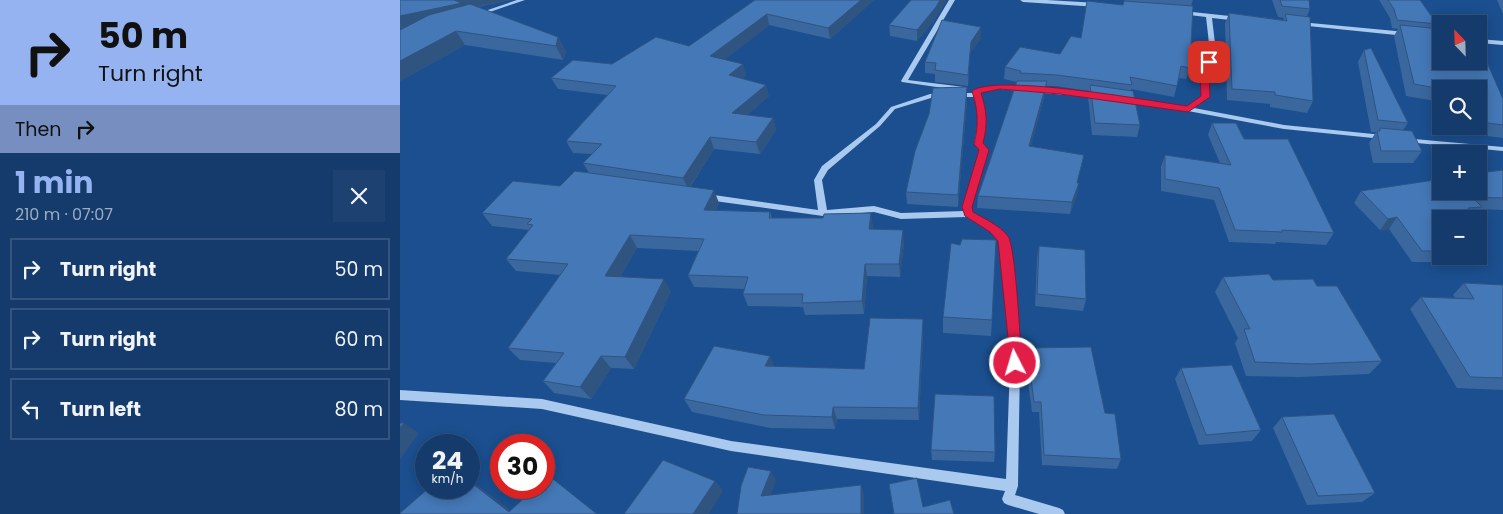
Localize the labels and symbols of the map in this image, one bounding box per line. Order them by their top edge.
north arrow [1432,15,1488,70]
pin [1188,41,1230,83]
position arrow [988,336,1040,388]
speed limit sign: 30 [490,434,555,499]

